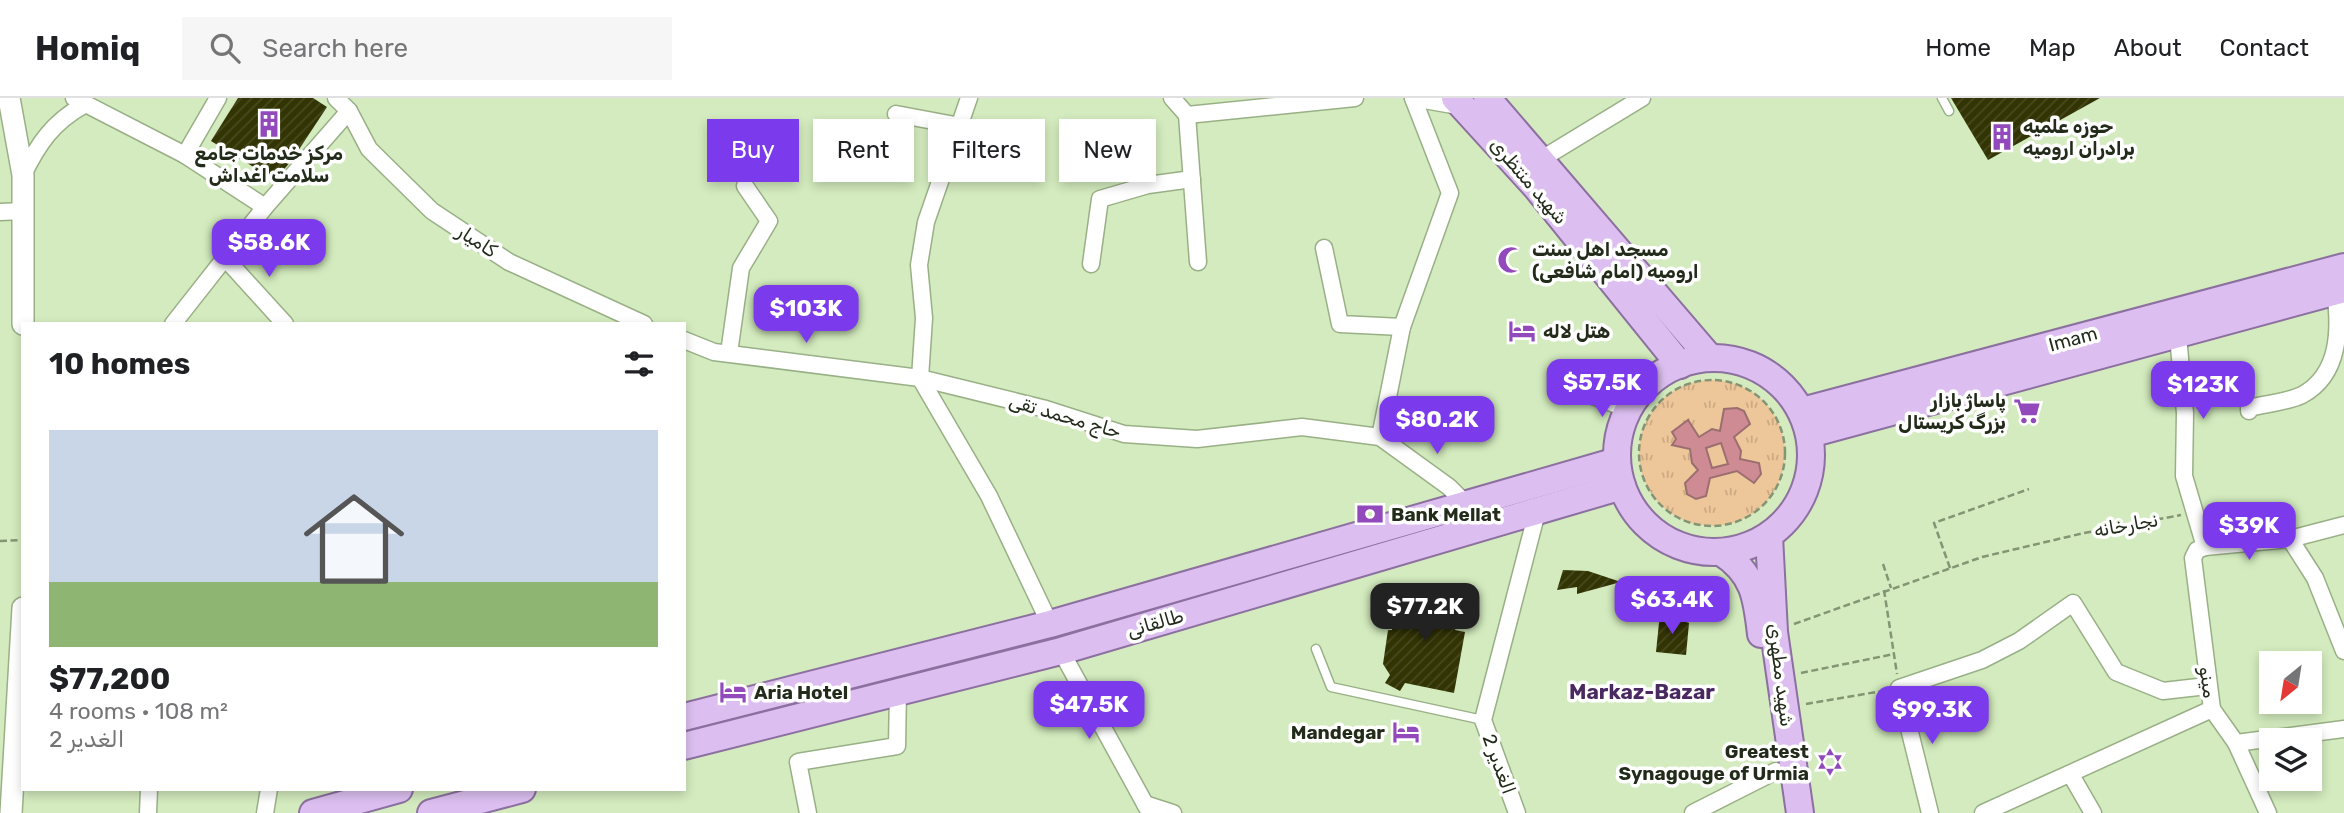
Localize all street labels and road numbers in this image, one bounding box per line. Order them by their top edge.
street label: شهید منتظری [1485,133,1573,229]
street label: کامیار [452,219,501,262]
street label: Imam [2046,321,2100,357]
street label: حاج محمد تقی [1006,389,1124,445]
street label: نجارخانه [2092,508,2160,542]
street label: طالقانی [1124,604,1186,642]
street label: شهید مطهری [1763,622,1799,728]
street label: مینو [2194,664,2222,700]
street label: 2 الغدیر [1478,731,1520,797]

